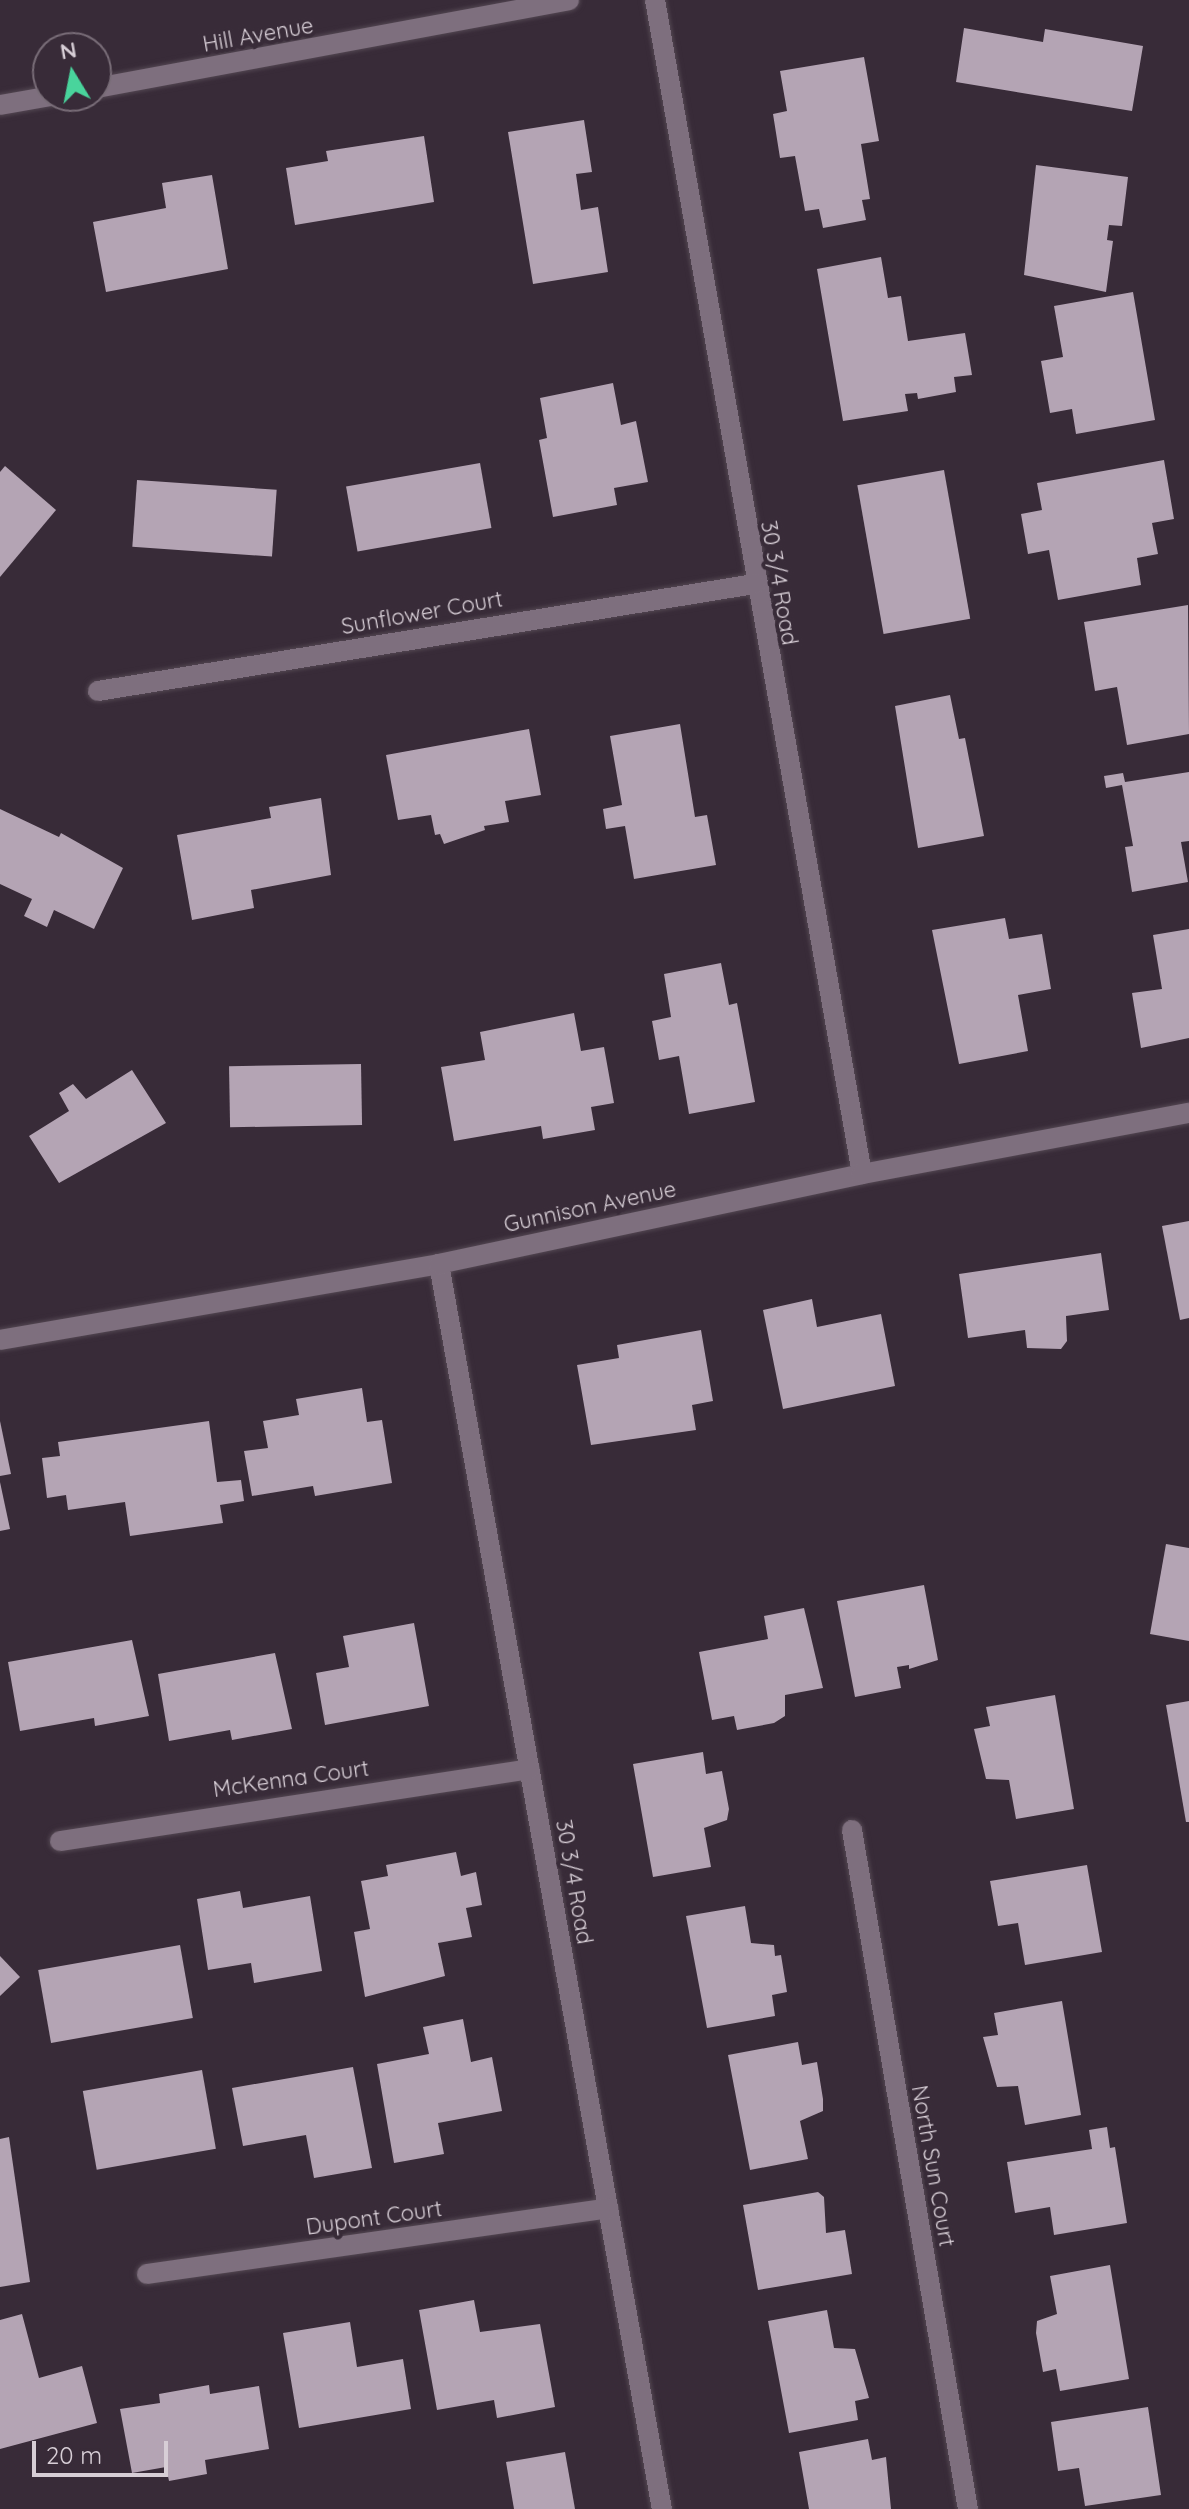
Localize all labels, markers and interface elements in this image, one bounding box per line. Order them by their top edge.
street label: Hill Avenue [201,12,315,58]
north arrow [32,32,112,112]
text: N [58,35,79,66]
street label: 30 3/4 Road [755,519,803,647]
street label: Sunflower Court [339,586,505,640]
street label: Gunnison Avenue [501,1176,679,1238]
street label: McKenna Court [211,1755,371,1803]
street label: 30 3/4 Road [550,1818,598,1946]
street label: North Sun Court [906,2083,960,2249]
street label: Dupont Court [304,2195,444,2241]
scale bar [36,2425,172,2475]
text: 20 m [46,2440,102,2470]

